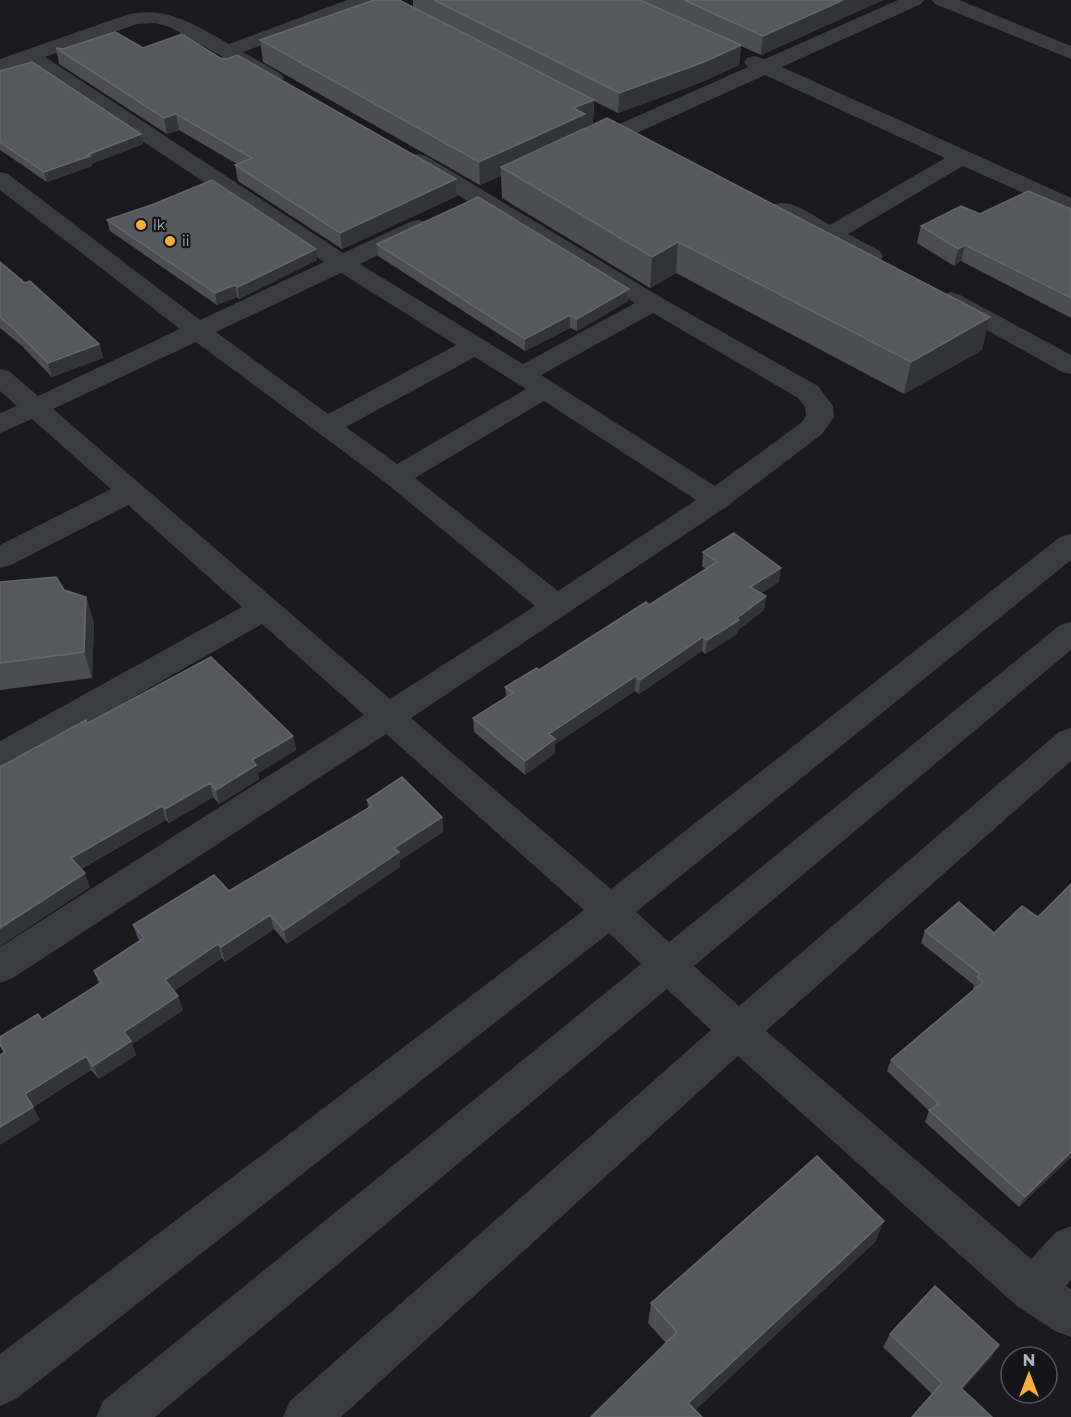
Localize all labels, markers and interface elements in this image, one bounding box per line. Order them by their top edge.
place label: lk [153,216,166,234]
marker: lk [134,218,148,232]
place label: ii [182,232,190,250]
marker: ii [163,234,177,248]
north arrow [999,1345,1059,1405]
text: N [1023,1351,1035,1370]

